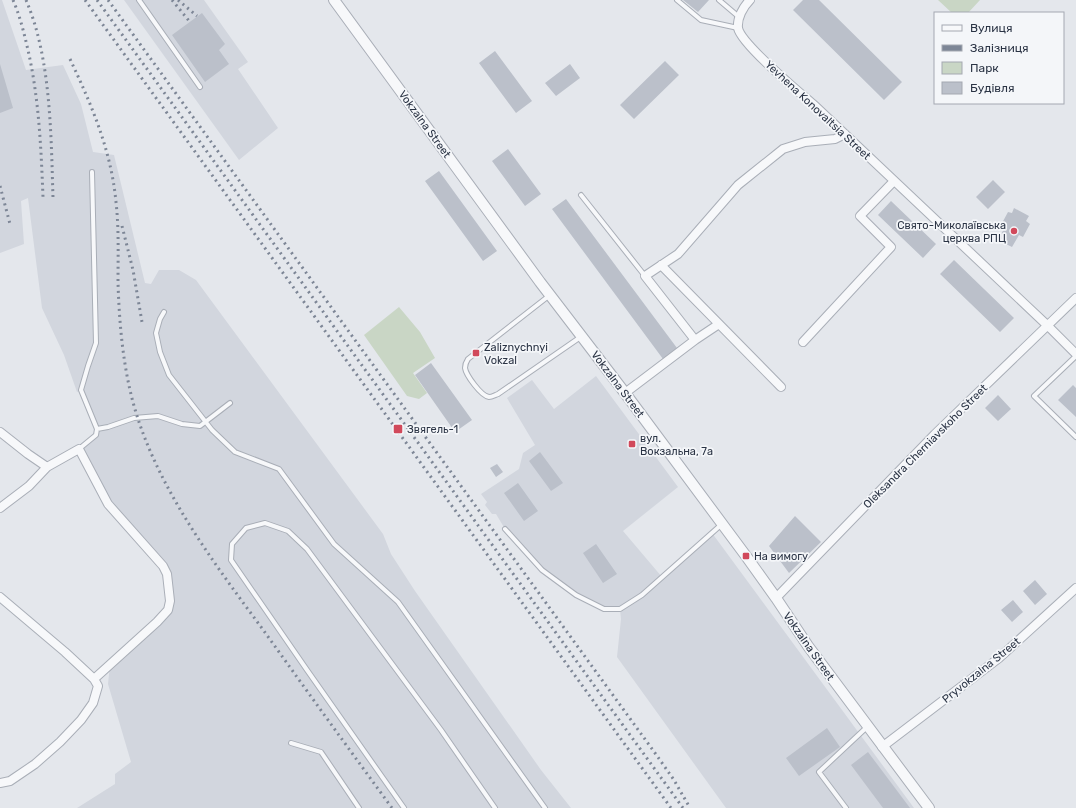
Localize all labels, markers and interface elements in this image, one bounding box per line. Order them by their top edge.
legend [934,12,1064,104]
text: Вулиця [970,21,1012,35]
text: Залізниця [970,41,1029,55]
street label: Yevhena Konovaltsia Street [762,58,874,163]
text: Парк [970,61,999,75]
text: Будівля [970,81,1015,95]
street label: Vokzalna Street [396,88,454,161]
place label: Свято-Миколаївська церква РПЦ [897,219,1006,245]
marker: Свято-Миколаївська церква РПЦ [1009,226,1019,236]
place label: Zaliznychnyi Vokzal [484,341,548,367]
marker: Zaliznychnyi Vokzal [471,348,481,358]
street label: Vokzalna Street [588,348,647,421]
street label: Oleksandra Cherniavskoho Street [861,381,991,511]
marker: Звягель-1 [392,423,404,435]
place label: Звягель-1 [407,423,458,436]
place label: вул. Вокзальна, 7а [640,432,713,458]
marker: вул. Вокзальна, 7а [627,439,637,449]
place label: На вимогу [754,550,808,563]
marker: На вимогу [741,551,751,561]
street label: Vokzalna Street [780,610,837,683]
street label: Pryvokzalna Street [940,634,1024,706]

